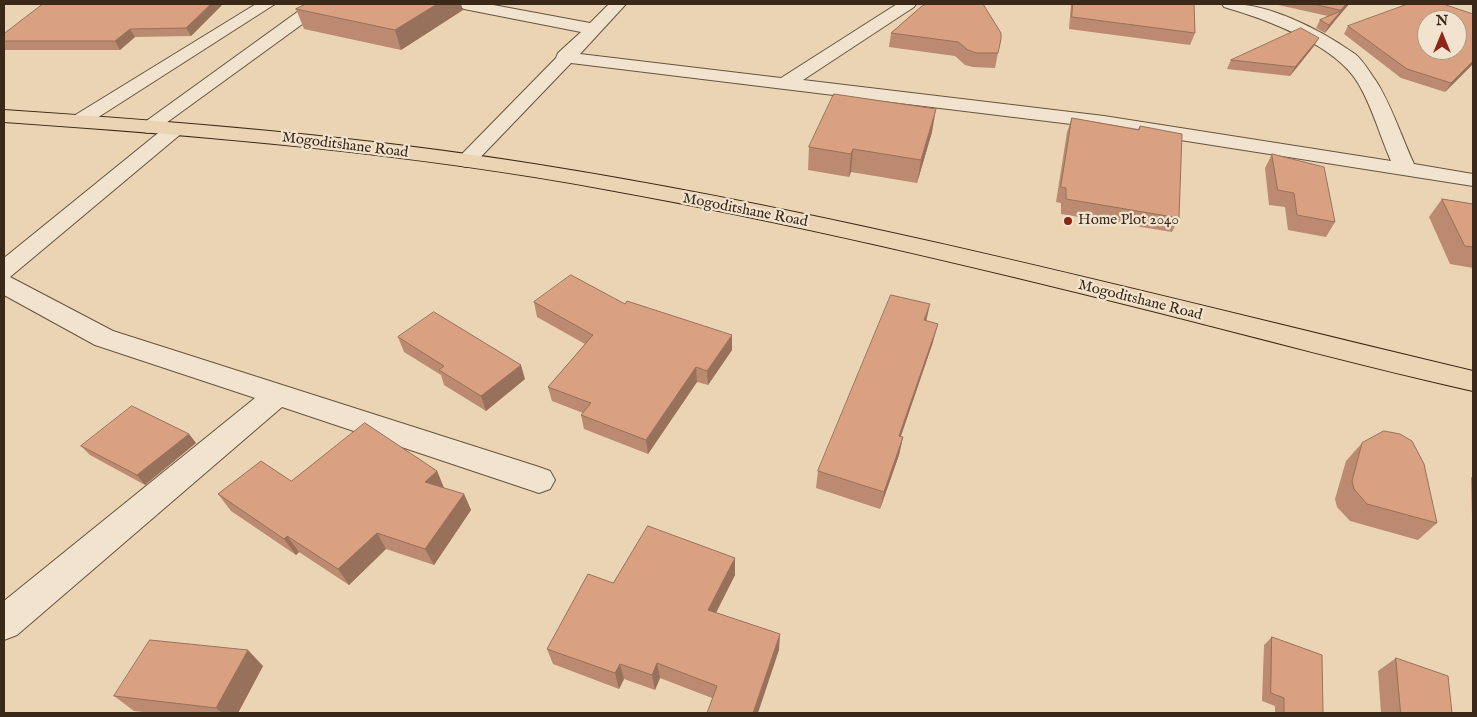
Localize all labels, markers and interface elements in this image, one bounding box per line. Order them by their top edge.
north arrow [1417,10,1467,60]
text: N [1436,12,1448,30]
street label: Mogoditshane Road [281,129,409,163]
street label: Mogoditshane Road [681,190,809,232]
place label: Home Plot 2040 [1078,212,1179,230]
marker: Home Plot 2040 [1062,215,1074,227]
street label: Mogoditshane Road [1076,277,1204,325]

